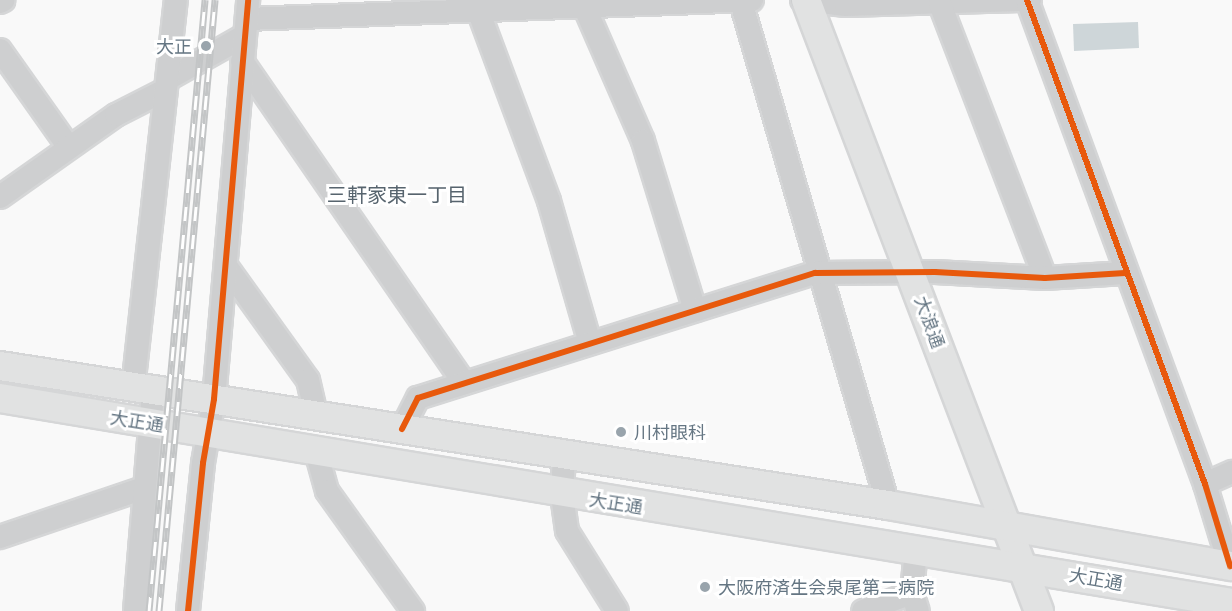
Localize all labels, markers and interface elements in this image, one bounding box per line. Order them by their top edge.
place label: 大正 [156,35,192,57]
marker: 大正 [197,37,215,55]
district label: 三軒家東一丁目 [327,182,467,206]
street label: 大浪通 [911,293,949,351]
street label: 大正通 [109,406,165,436]
place label: 川村眼科 [634,421,706,443]
marker: 川村眼科 [612,423,630,441]
street label: 大正通 [588,488,644,518]
street label: 大正通 [1068,564,1124,594]
place label: 大阪府済生会泉尾第二病院 [718,576,934,598]
marker: 大阪府済生会泉尾第二病院 [696,578,714,596]

